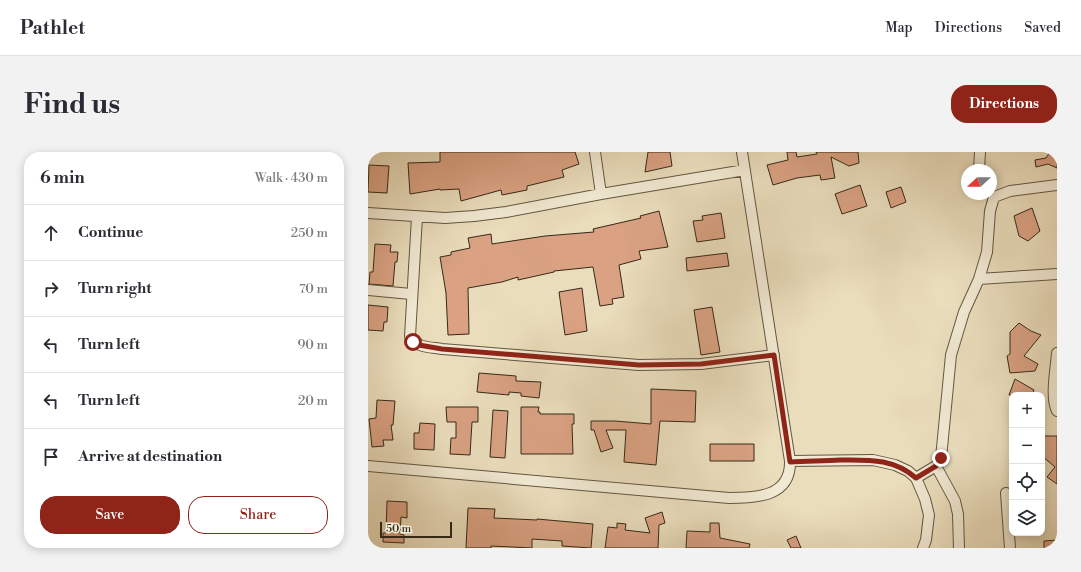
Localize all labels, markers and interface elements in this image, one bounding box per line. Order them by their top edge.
text: Pathlet [20,16,85,40]
text: Map [885,19,913,37]
text: Directions [935,19,1002,37]
text: Saved [1024,19,1061,37]
button: Directions [951,85,1057,123]
text: Find us [24,87,120,122]
north arrow [961,164,997,200]
text: 6 min [40,167,85,189]
text: Walk · 430 m [255,170,328,186]
icon: ahead [40,222,62,244]
text: Continue [78,223,143,242]
text: 250 m [291,225,328,241]
icon: right [40,278,62,300]
text: Turn right [78,279,152,298]
text: 70 m [299,281,328,297]
route start [404,333,422,351]
icon: left [40,334,62,356]
text: Turn left [78,335,140,354]
text: 90 m [297,337,328,353]
icon: left [40,390,62,412]
text: Turn left [78,391,140,410]
map controls [1009,392,1045,536]
button: + [1009,392,1045,428]
text: 20 m [298,393,328,409]
button: − [1009,428,1045,464]
icon: arrive [40,446,62,468]
text: Arrive at destination [78,447,222,466]
route end [932,449,950,467]
button: locate [1009,464,1045,500]
button: Save [40,496,180,534]
button: Share [188,496,328,534]
button: layers [1009,500,1045,536]
scale bar [380,520,452,539]
text: 50 m [386,522,411,536]

